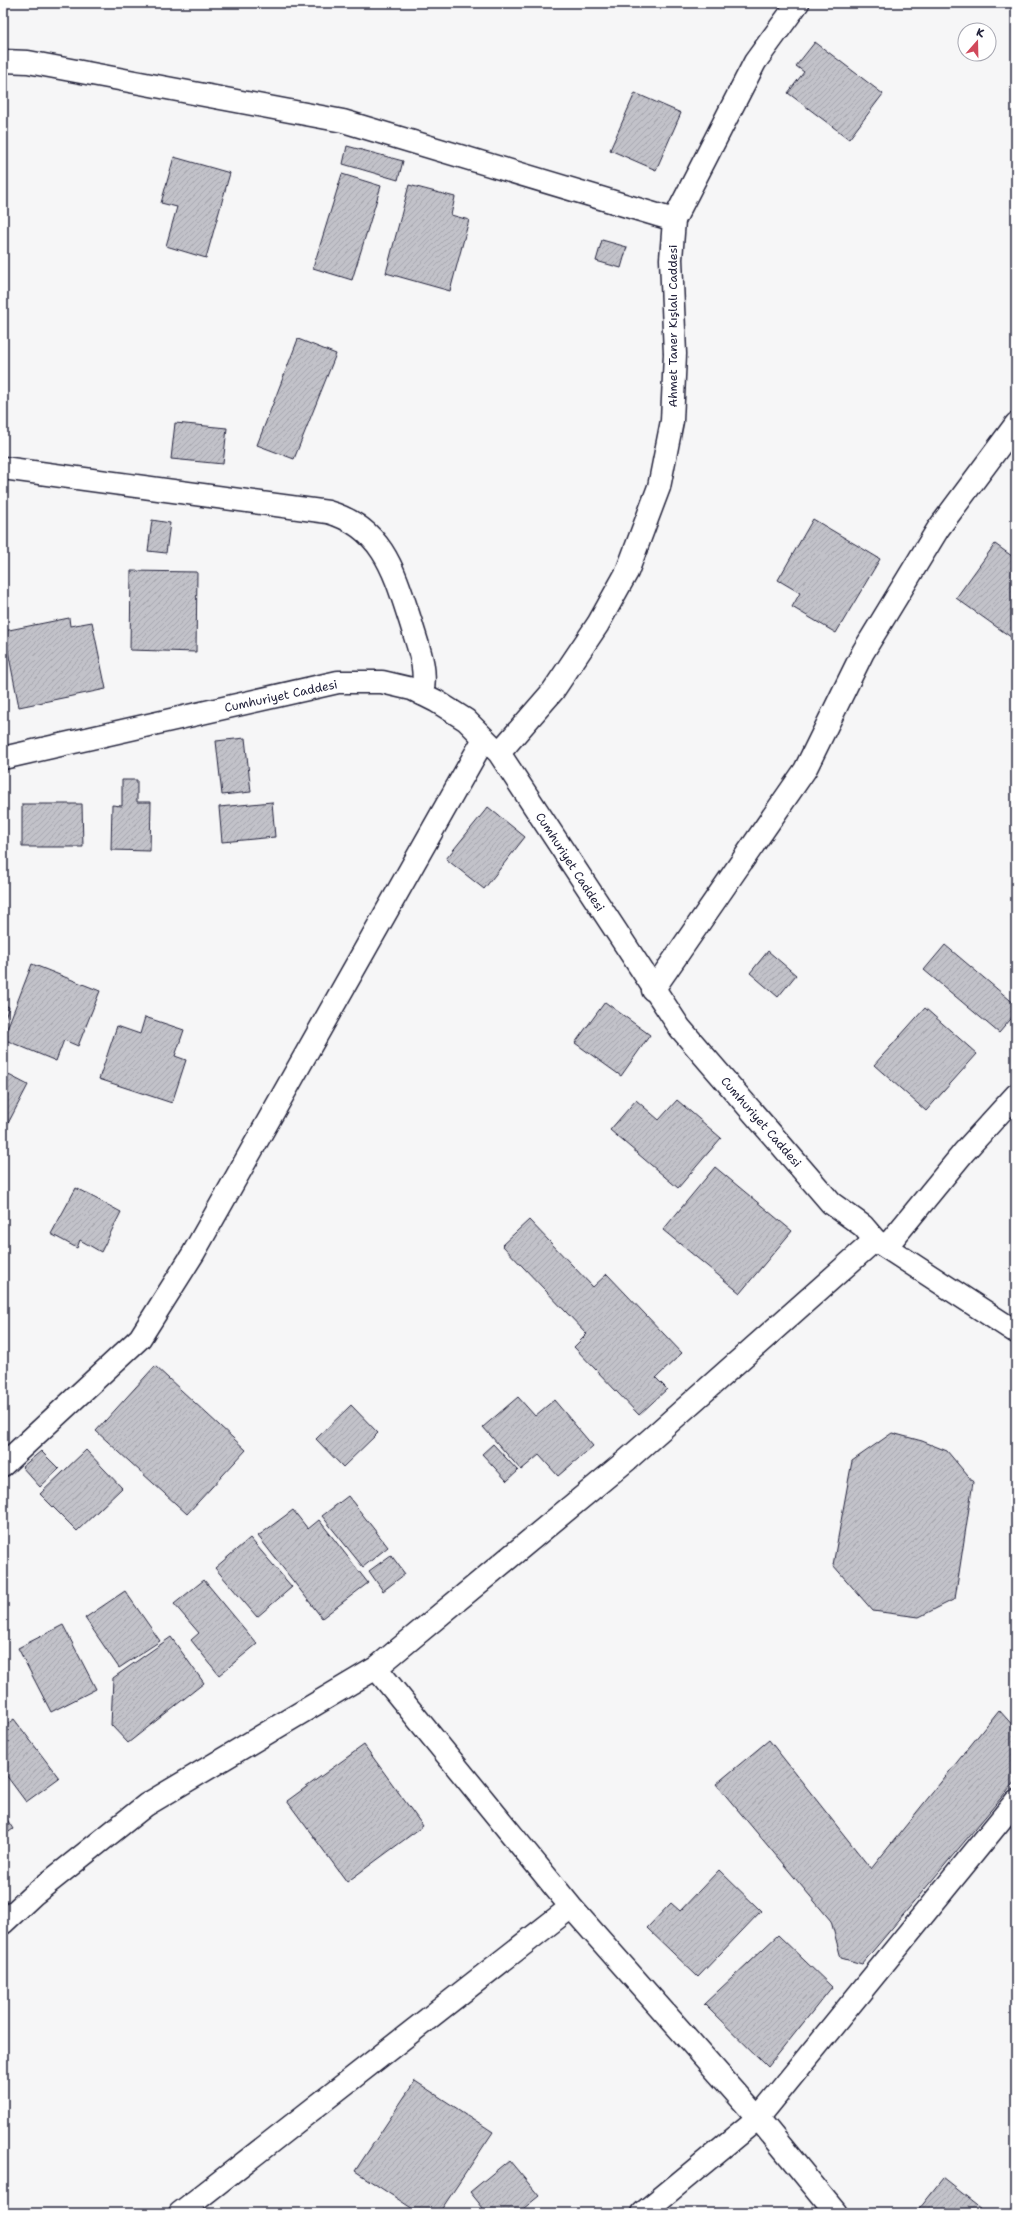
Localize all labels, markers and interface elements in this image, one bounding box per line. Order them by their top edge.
north arrow [957,22,997,62]
text: K [974,25,987,42]
street label: Ahmet Taner Kışlalı Caddesi [665,244,681,408]
street label: Cumhuriyet Caddesi [223,676,339,716]
street label: Cumhuriyet Caddesi [532,809,608,915]
street label: Cumhuriyet Caddesi [717,1073,805,1171]

